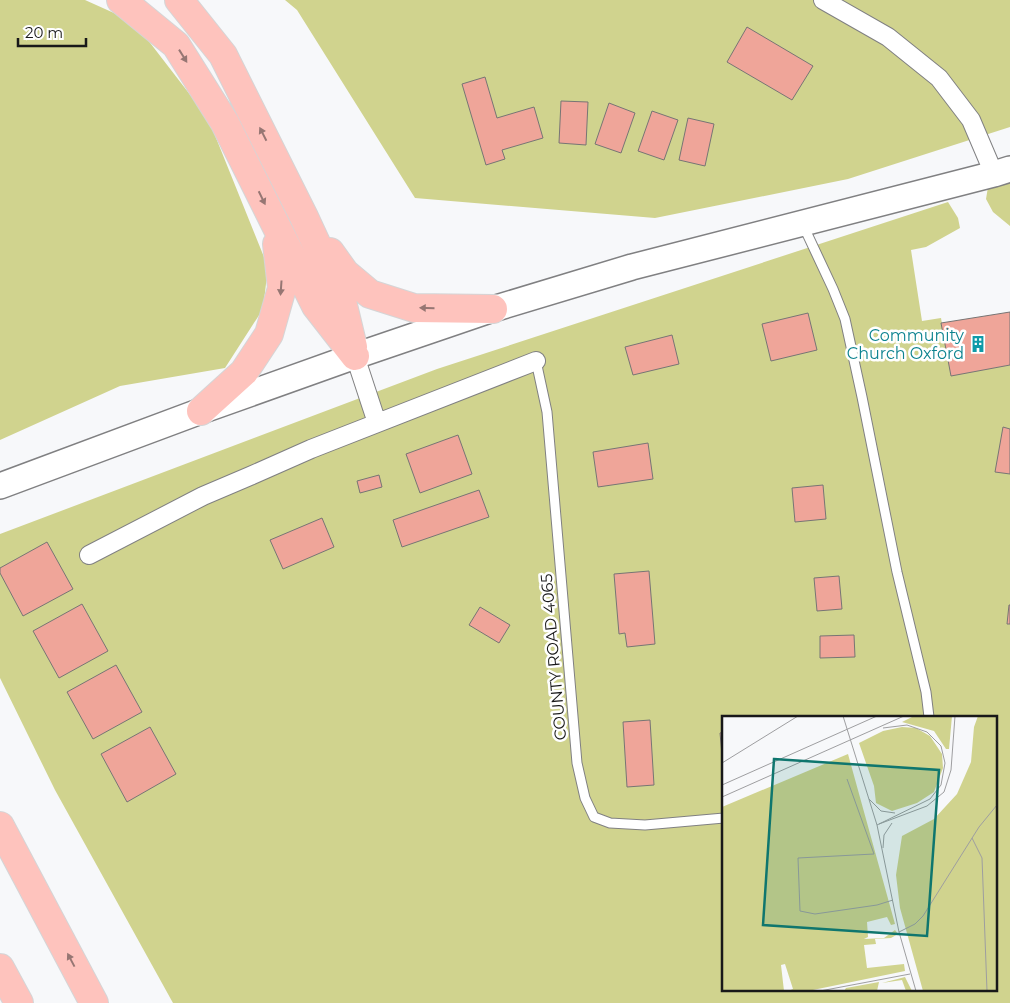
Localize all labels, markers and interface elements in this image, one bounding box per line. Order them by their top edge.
scale bar [18,15,85,47]
text: 20 m [25,23,63,42]
one-way arrow [178,49,187,62]
one-way arrow [259,127,267,141]
one-way arrow [258,190,266,205]
one-way arrow [276,281,284,297]
one-way arrow [418,304,434,312]
place label: Community Church Oxford [847,326,964,363]
building icon: Community Church Oxford [968,334,988,354]
street label: COUNTY ROAD 4065 [537,573,570,741]
inset map [722,716,998,990]
one-way arrow [67,953,75,967]

